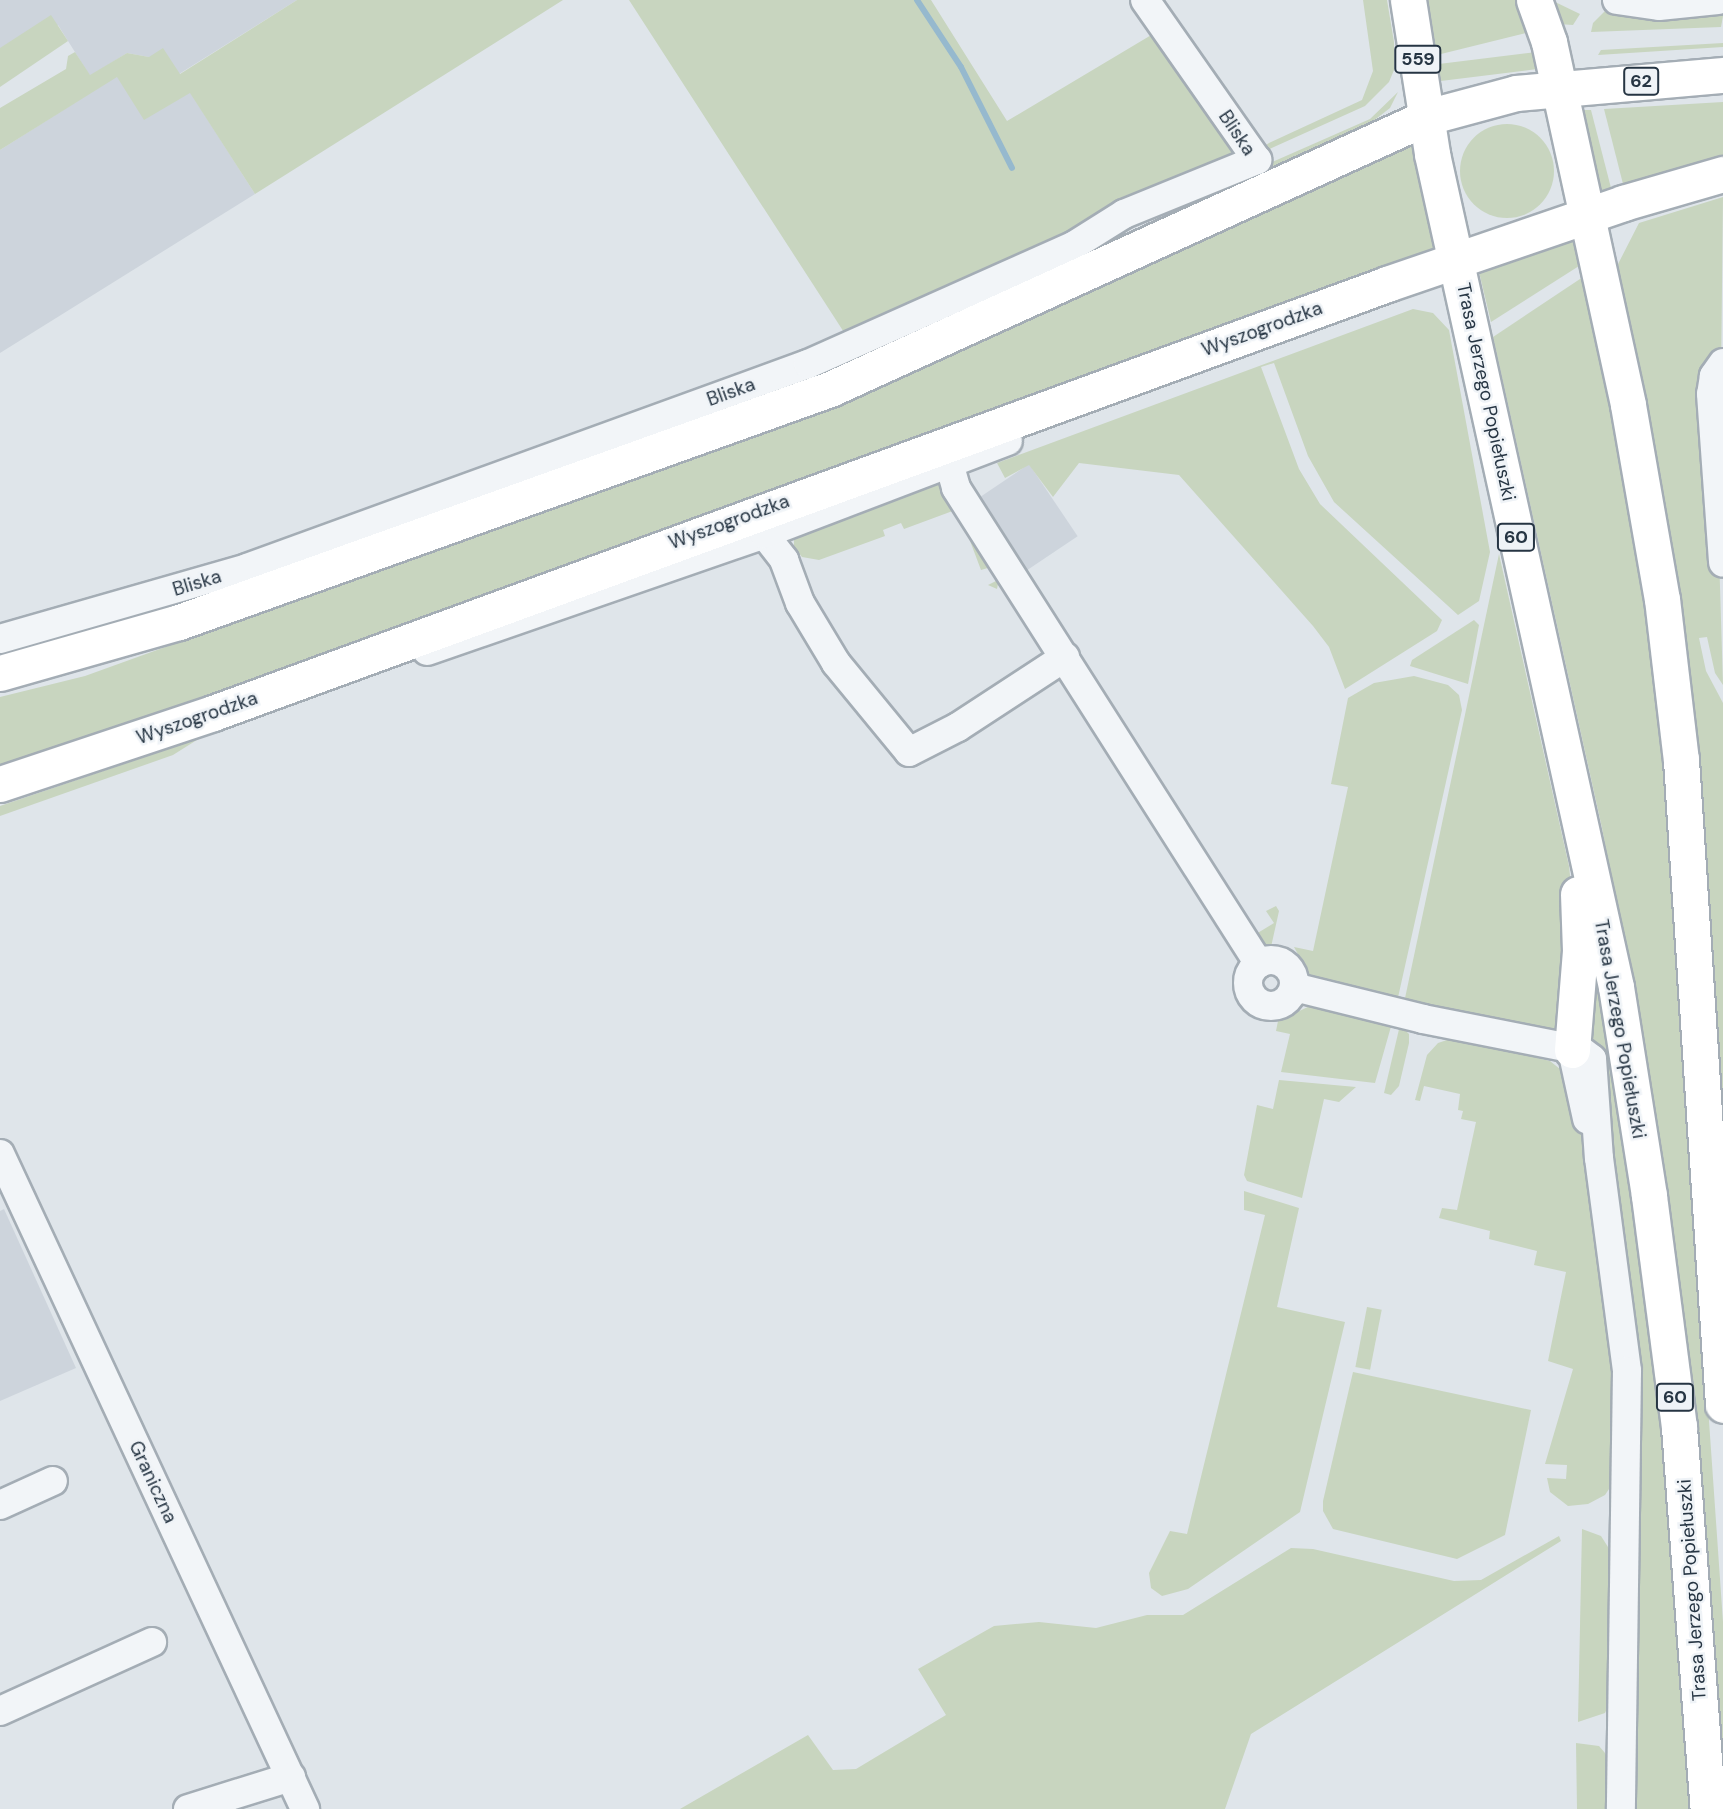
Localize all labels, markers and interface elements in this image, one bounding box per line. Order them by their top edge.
road number: 559 [1394,44,1442,74]
road number: 62 [1622,66,1660,96]
street label: Bliska [1214,106,1260,160]
street label: Trasa Jerzego Popiełuszki [1452,281,1520,503]
street label: Wyszogrodzka [1199,297,1325,361]
street label: Bliska [704,373,758,411]
street label: Wyszogrodzka [666,490,792,554]
road number: 60 [1497,522,1535,552]
street label: Bliska [170,565,224,601]
street label: Wyszogrodzka [133,687,261,749]
street label: Trasa Jerzego Popiełuszki [1589,918,1651,1140]
road number: 60 [1656,1382,1694,1412]
street label: Graniczna [124,1437,182,1527]
street label: Trasa Jerzego Popiełuszki [1673,1478,1711,1702]

